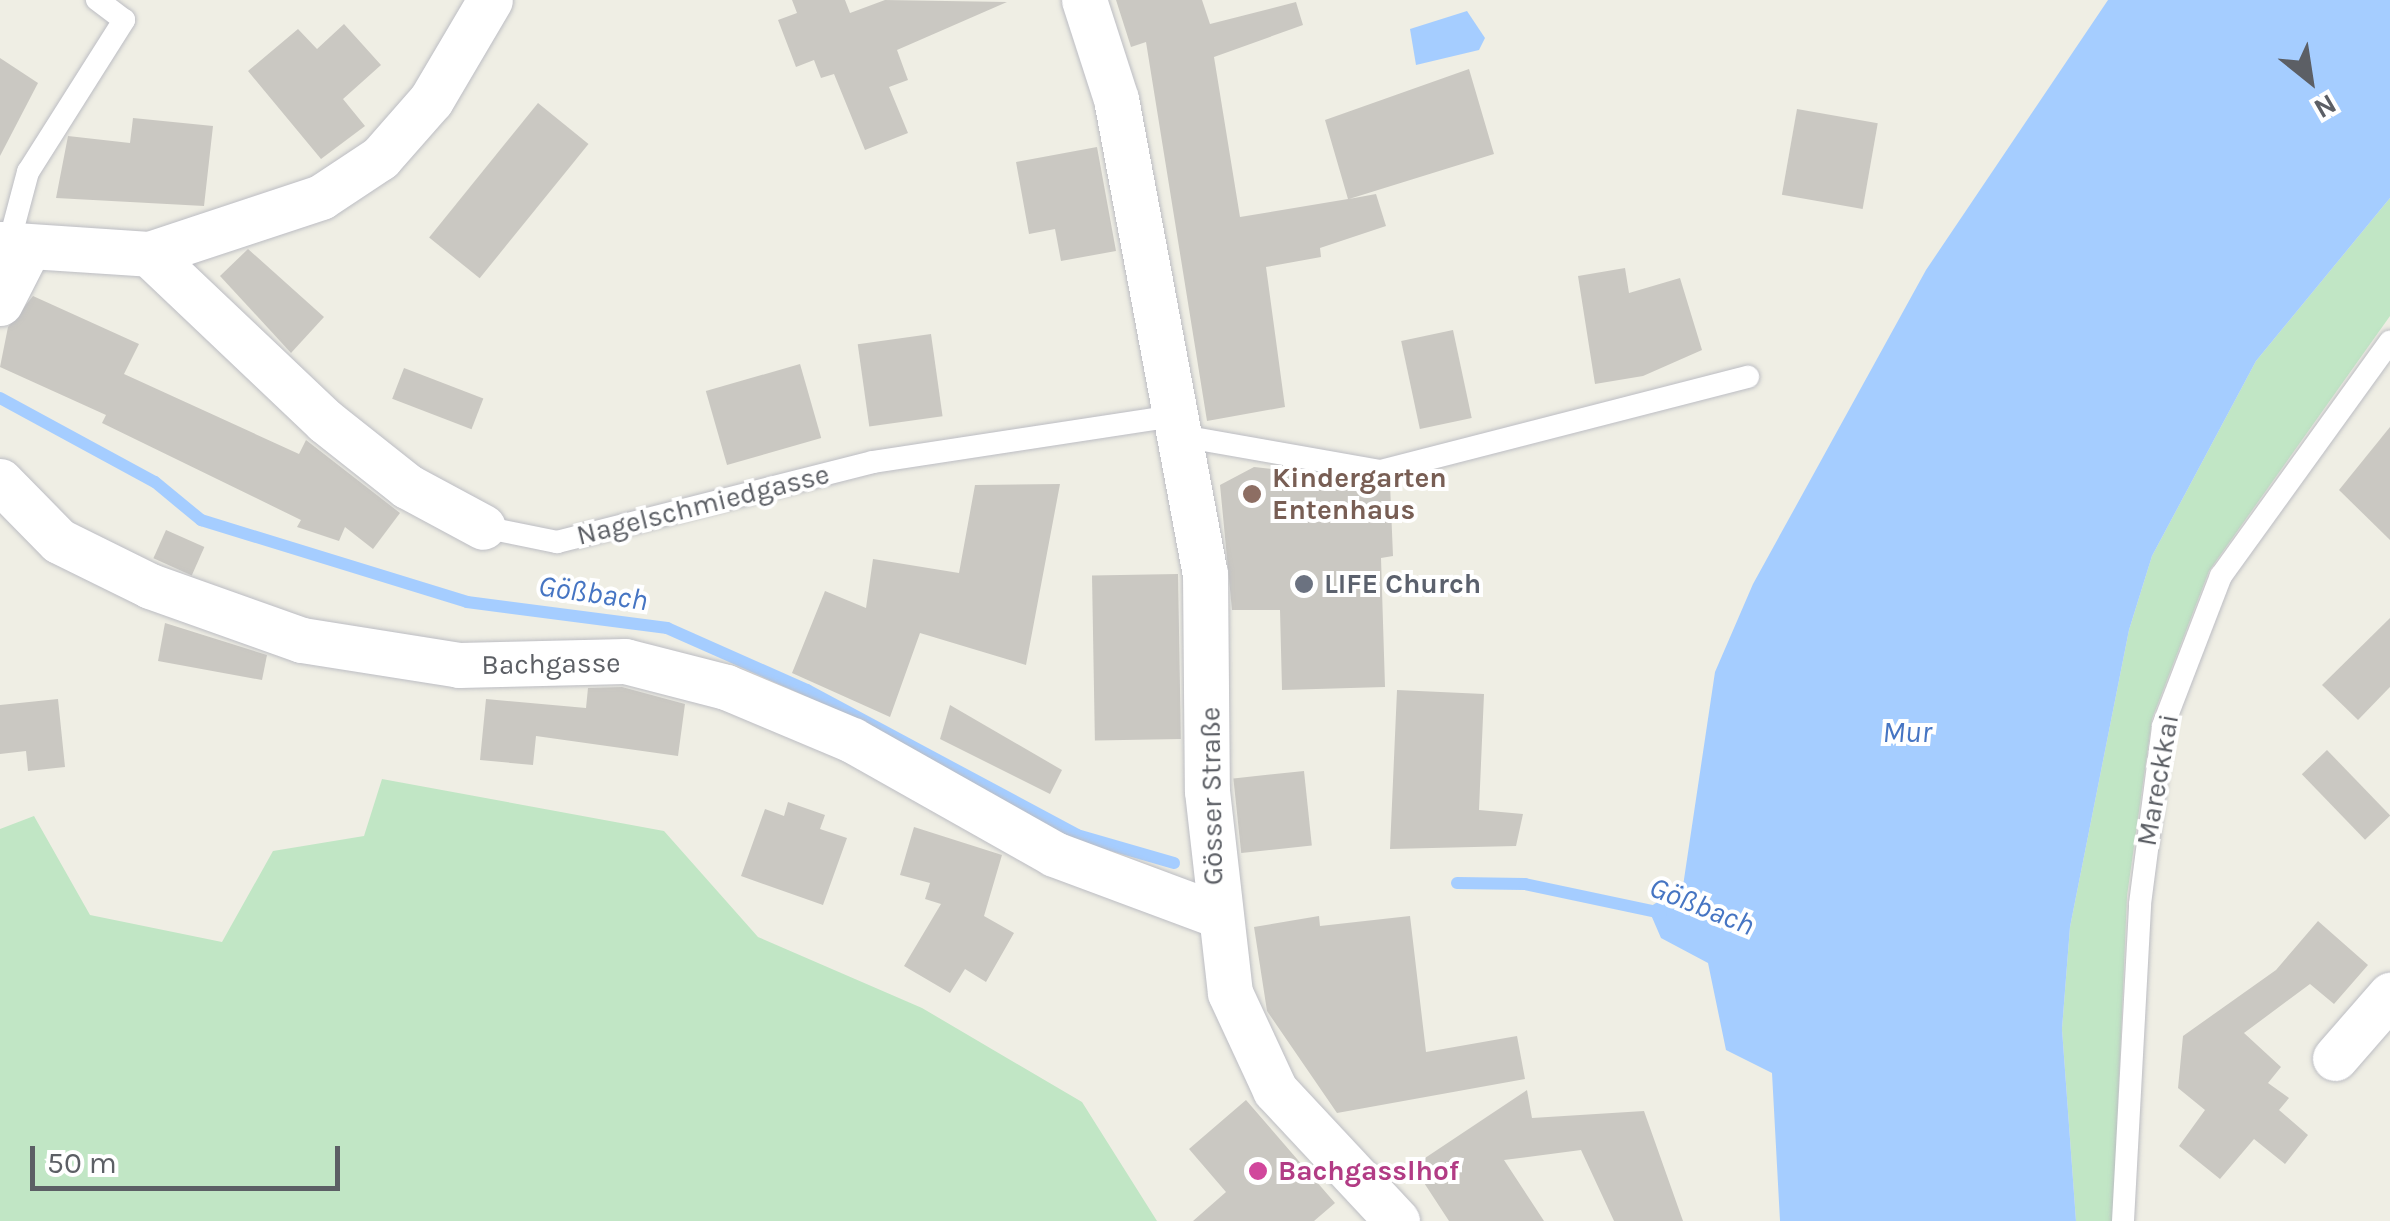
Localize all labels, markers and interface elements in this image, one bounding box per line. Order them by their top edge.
north arrow [2260,30,2360,130]
text: N [2308,87,2342,126]
street label: Nagelschmiedgasse [573,457,833,553]
place label: Kindergarten Entenhaus [1272,461,1447,527]
marker: Kindergarten Entenhaus [1241,483,1263,505]
place label: LIFE Church [1324,567,1481,601]
water label: Gößbach [536,568,650,618]
marker: LIFE Church [1293,573,1315,595]
street label: Bachgasse [481,646,621,682]
street label: Gösser Straße [1194,706,1230,886]
street label: Mareckkai [2130,711,2186,849]
water label: Mur [1882,714,1932,750]
water label: Gößbach [1644,869,1760,943]
scale bar [35,1126,345,1188]
text: 50 m [47,1145,117,1181]
place label: Bachgasslhof [1278,1154,1459,1188]
marker: Bachgasslhof [1247,1160,1269,1182]

